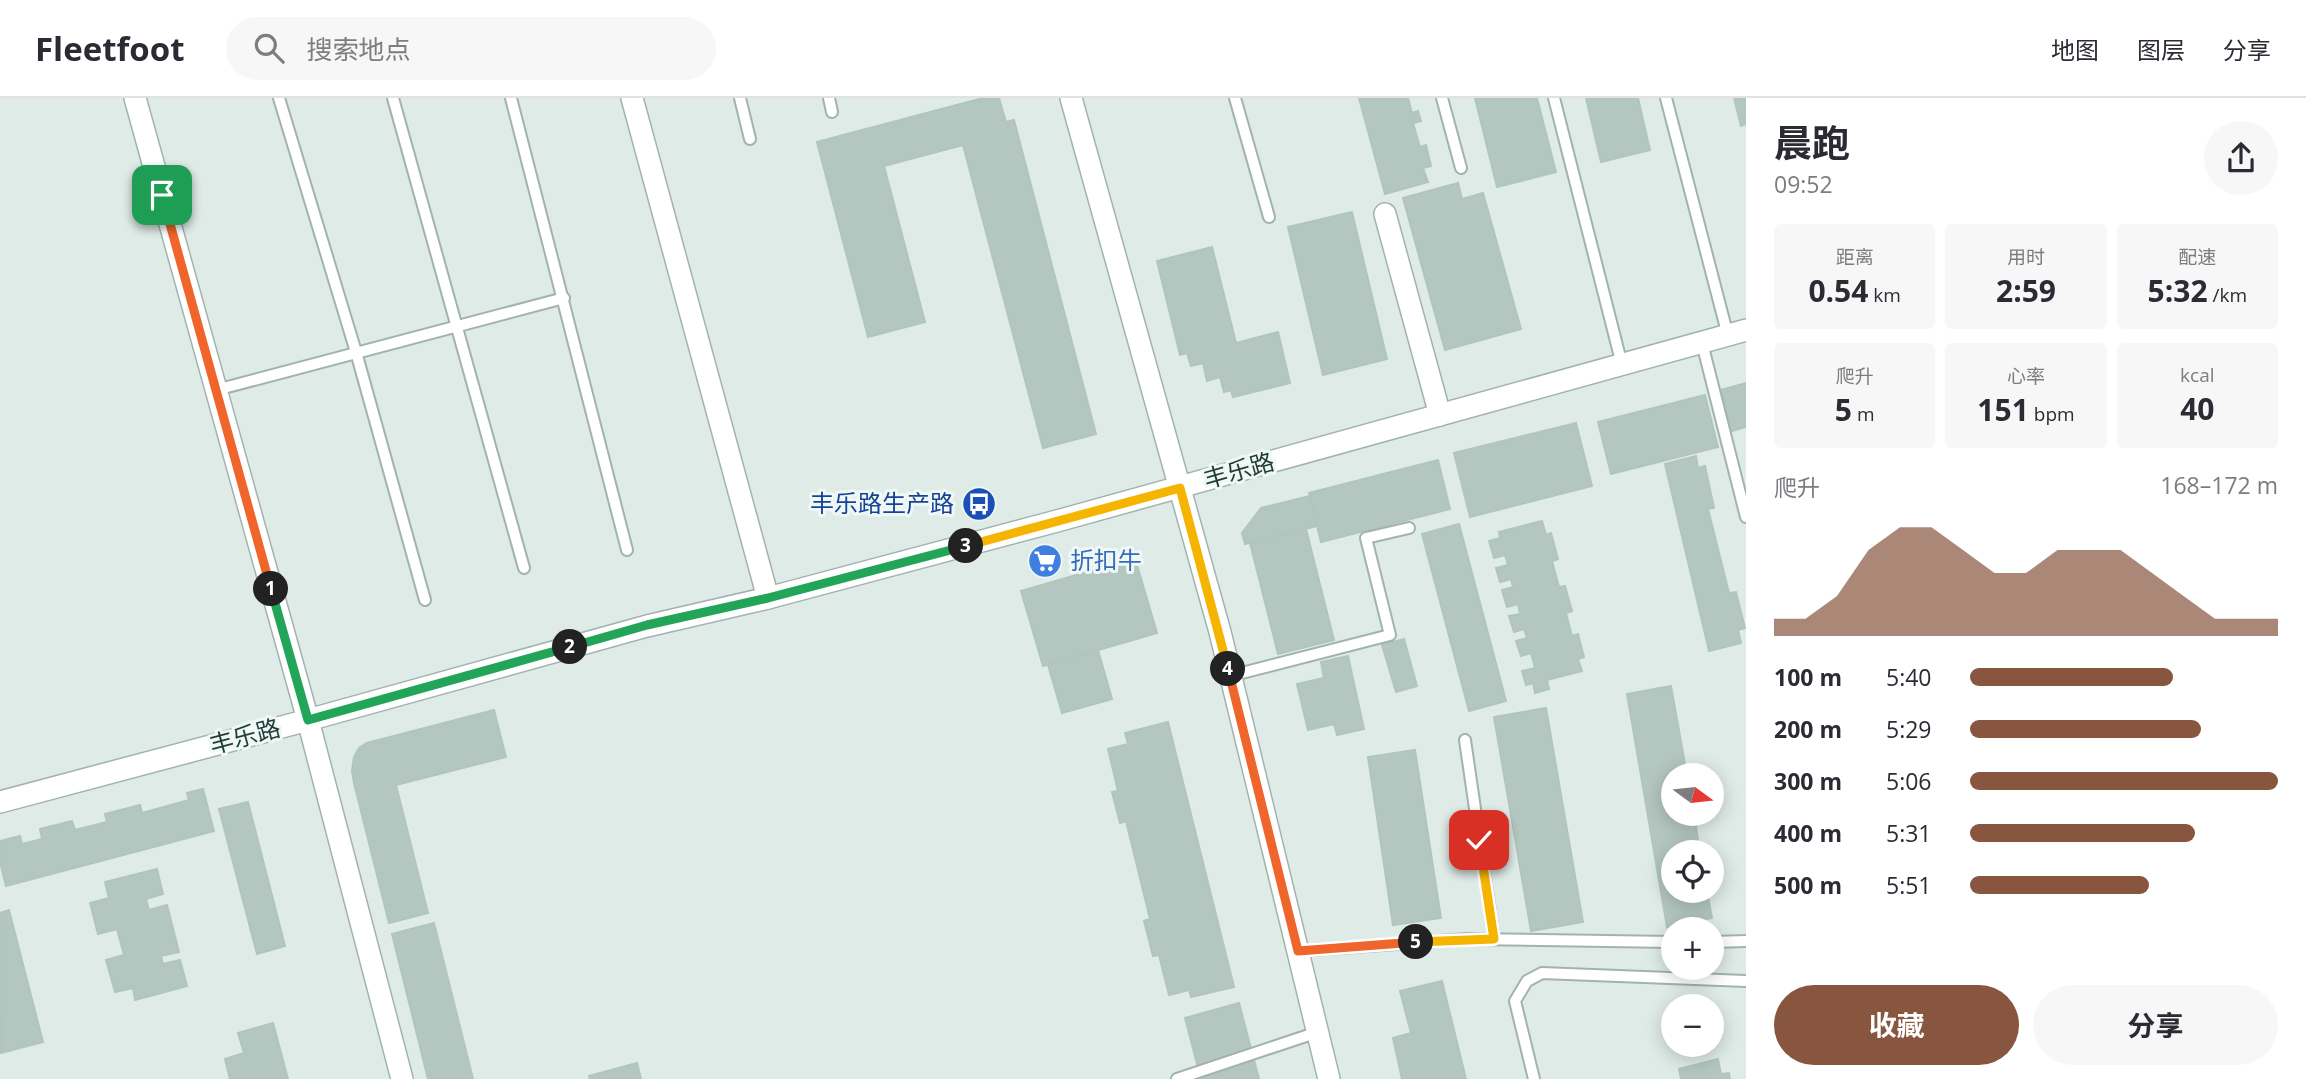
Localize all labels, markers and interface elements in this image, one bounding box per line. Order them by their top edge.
search box [226,17,716,80]
text: Fleetfoot [35,26,184,71]
icon: search [250,29,288,67]
text: 搜索地点 [306,31,410,67]
text: 地图 [2051,33,2099,66]
text: 图层 [2137,33,2185,66]
text: 分享 [2223,33,2271,66]
text: 晨跑 [1774,116,1850,168]
button: share [2204,121,2278,195]
pin [132,165,192,225]
text: 09:52 [1774,168,1833,200]
icon: arrive [143,176,181,214]
text: 距离 [1836,244,1874,270]
text: 用时 [2007,244,2045,270]
text: 配速 [2178,244,2216,270]
text: 0.54 [1808,270,1868,311]
text: 2:59 [1996,270,2056,311]
text: 5:32 [2148,270,2208,311]
text: km [1868,282,1901,308]
text: /km [2208,282,2247,308]
text: kcal [2180,362,2215,388]
text: 爬升 [1836,363,1874,389]
text: 心率 [2007,363,2045,389]
text: 40 [2180,388,2214,429]
text: 5 [1835,389,1852,430]
text: 151 [1977,389,2029,430]
text: m [1852,401,1875,427]
text: bpm [2029,401,2075,427]
street label: 丰乐路 [1199,444,1278,495]
text: 168–172 m [2160,469,2278,501]
text: 爬升 [1774,471,1820,503]
bus stop icon: 丰乐路生产路 [960,485,998,523]
place label: 丰乐路生产路 [810,486,954,519]
pin: 3 [948,528,984,564]
text: 3 [960,532,971,558]
supermarket icon: 折扣牛 [1026,542,1064,580]
place label: 折扣牛 [1070,543,1142,576]
pin: 1 [254,572,288,606]
text: 1 [265,575,276,601]
pin: 2 [552,630,588,664]
text: 2 [564,633,575,659]
pin: 4 [1210,652,1246,686]
text: 4 [1222,655,1233,681]
text: 100 m [1774,661,1842,693]
text: 5:40 [1886,661,1932,693]
street label: 丰乐路 [206,710,284,761]
text: 200 m [1774,713,1842,745]
text: 5:29 [1886,713,1932,745]
north arrow [1661,763,1724,826]
map controls [1661,763,1724,1057]
text: 300 m [1774,765,1842,797]
text: 5:06 [1886,765,1932,797]
pin [1449,810,1509,870]
text: 400 m [1774,817,1842,849]
text: 5:31 [1886,817,1932,849]
icon: check [1460,821,1498,859]
button: locate [1661,840,1724,903]
text: 500 m [1774,869,1842,901]
text: 5:51 [1886,869,1932,901]
button: + [1661,917,1724,980]
pin: 5 [1398,924,1434,960]
text: 5 [1410,928,1421,954]
button: 收藏 [1774,985,2019,1065]
button: 分享 [2033,985,2278,1065]
button: − [1661,994,1724,1057]

